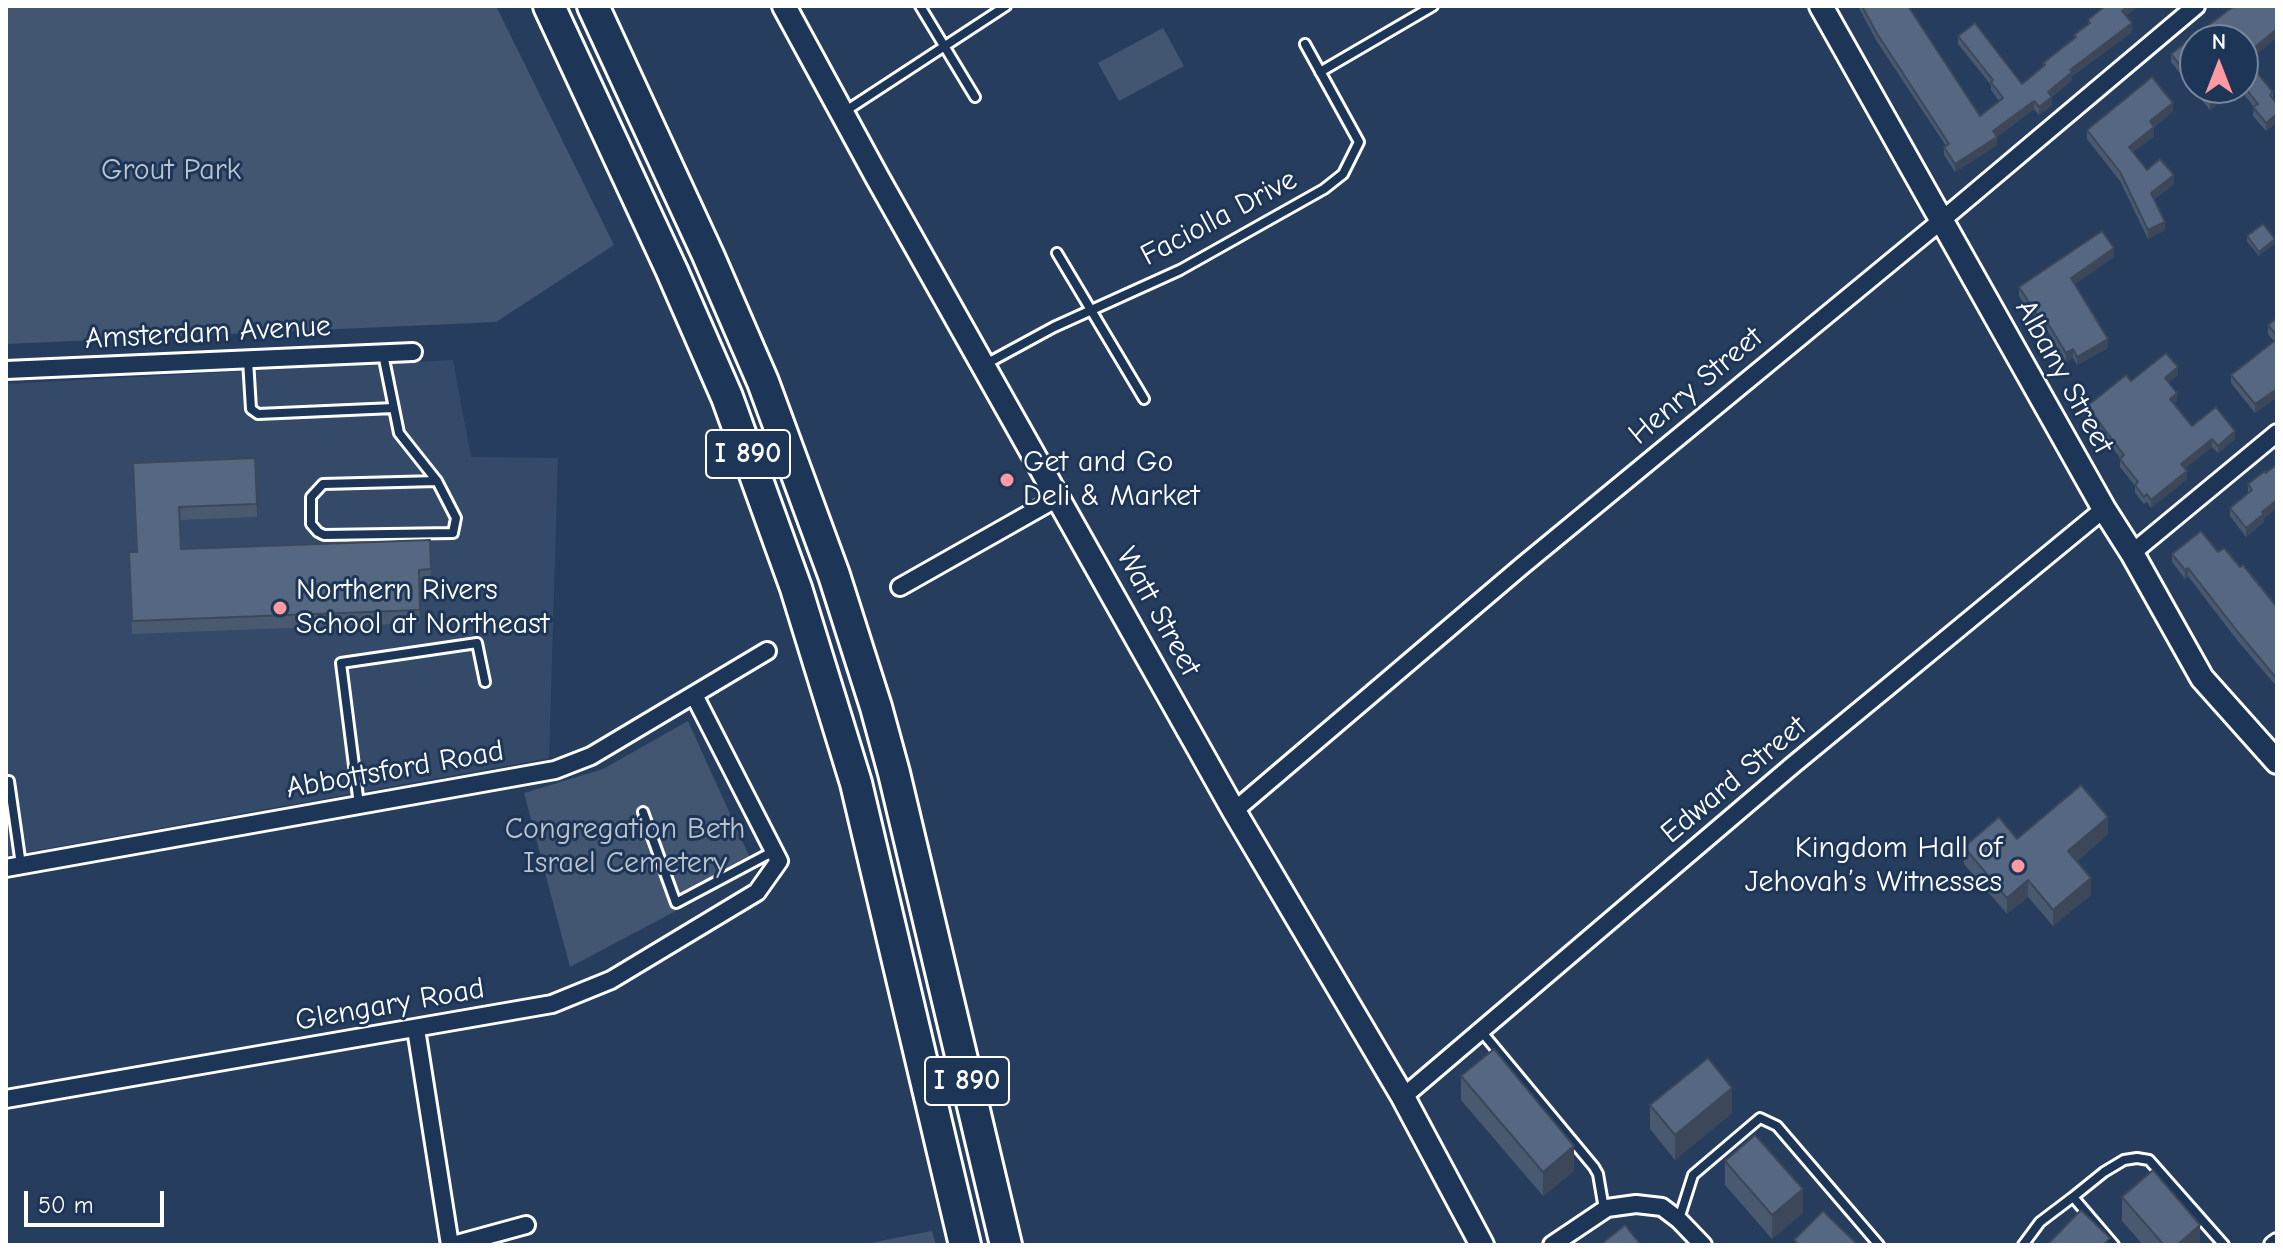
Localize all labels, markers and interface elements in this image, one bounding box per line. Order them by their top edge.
north arrow [2179,24,2259,104]
text: N [2212,29,2226,55]
park label: Grout Park [101,153,241,189]
street label: Faciolla Drive [1135,162,1303,274]
street label: Albany Street [2007,294,2121,460]
street label: Amsterdam Avenue [84,309,332,357]
street label: Henry Street [1622,320,1770,452]
road number: I 890 [706,430,790,478]
place label: Get and Go Deli & Market [1023,445,1200,516]
marker: Get and Go Deli & Market [998,471,1016,489]
street label: Watt Street [1108,541,1208,683]
place label: Northern Rivers School at Northeast [296,573,549,644]
marker: Northern Rivers School at Northeast [271,599,289,617]
street label: Edward Street [1654,709,1814,851]
street label: Abbottsford Road [283,733,507,807]
park label: Congregation Beth Israel Cemetery [505,812,745,882]
place label: Kingdom Hall of Jehovah’s Witnesses [1745,831,2002,902]
marker: Kingdom Hall of Jehovah’s Witnesses [2009,857,2027,875]
street label: Glengary Road [293,971,487,1039]
road number: I 890 [925,1057,1009,1105]
scale bar [28,1175,168,1225]
text: 50 m [38,1191,94,1219]

